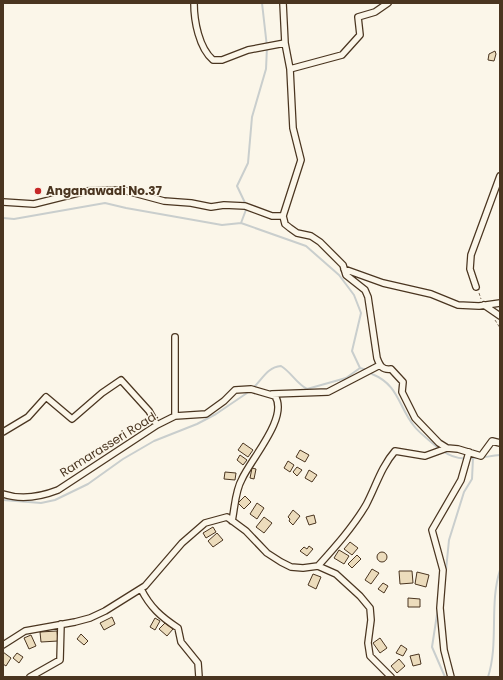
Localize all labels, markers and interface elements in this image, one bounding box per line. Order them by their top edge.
place label: Anganawadi No.37 [46,182,163,199]
marker: Anganawadi No.37 [33,186,43,196]
street label: Ramarasseri Road. [56,406,161,481]

